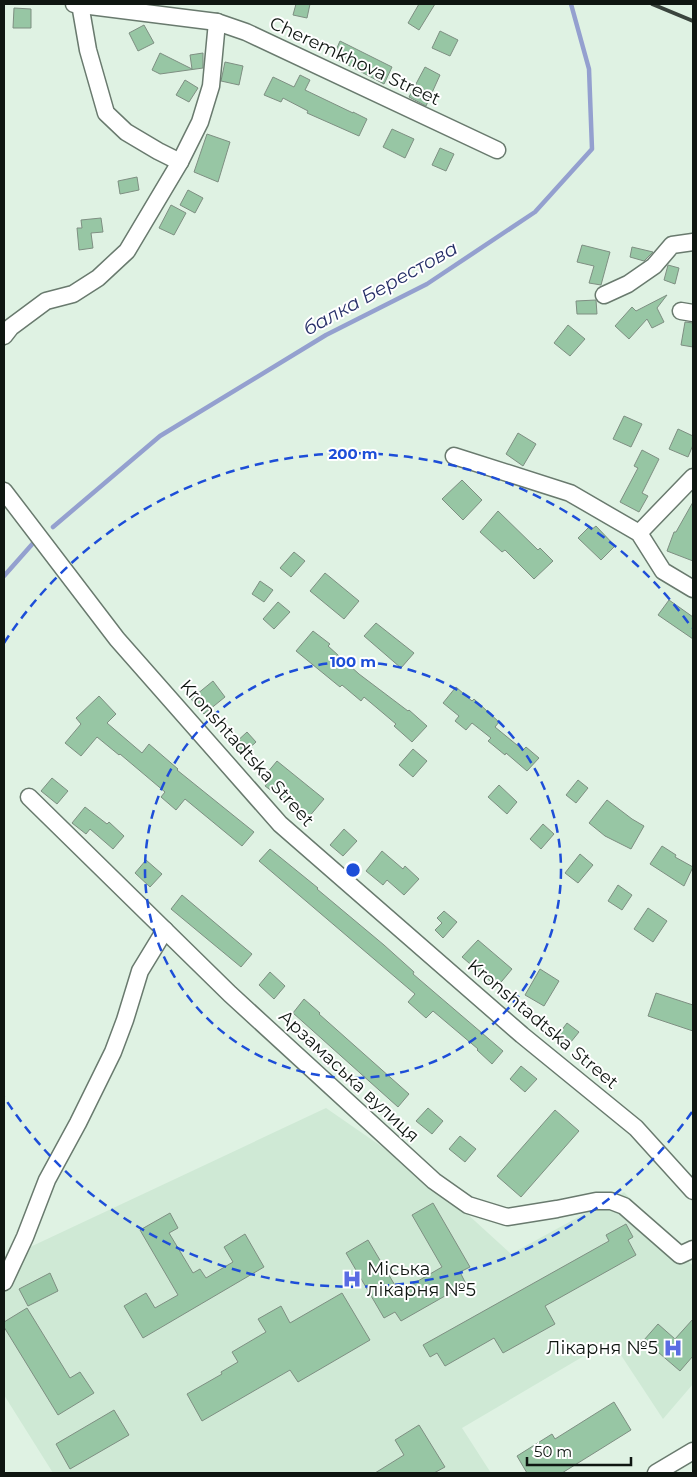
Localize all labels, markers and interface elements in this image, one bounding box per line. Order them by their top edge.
street label: Cheremkhova Street [266,12,444,110]
water label: балка Берестова [299,236,462,340]
text: 200 m [328,444,378,463]
text: 100 m [330,652,376,671]
street label: Kronshtadtska Street [175,675,319,831]
centre of rings [344,861,362,879]
street label: Kronshtadtska Street [463,954,623,1094]
street label: Арзамаська вулиця [274,1005,424,1147]
place label: Міська лікарня №5 [367,1258,476,1301]
hospital icon: Міська лікарня №5 [341,1268,363,1290]
place label: Лікарня №5 [546,1337,658,1359]
hospital icon: Лікарня №5 [662,1337,684,1359]
scale bar [527,1434,631,1466]
text: 50 m [534,1442,572,1461]

